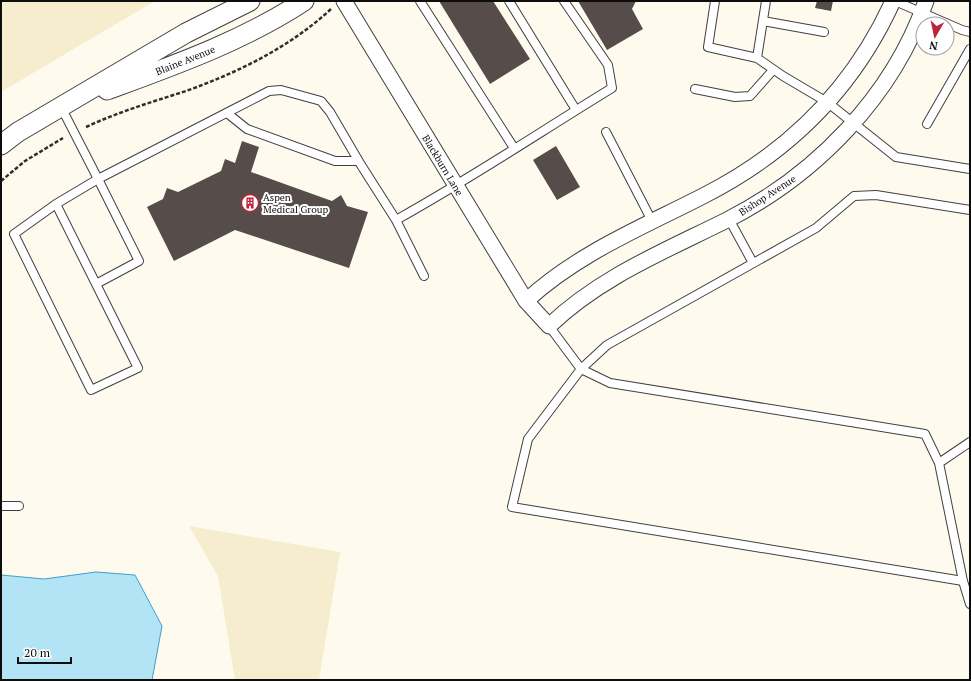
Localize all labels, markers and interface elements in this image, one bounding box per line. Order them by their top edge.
north arrow [915,16,955,56]
text: N [928,38,939,53]
street label: Blaine Avenue [153,43,217,78]
street label: Blackburn Lane [419,132,466,198]
street label: Bishop Avenue [736,172,798,219]
place label: Aspen Medical Group [263,191,328,216]
building icon: Aspen Medical Group [240,193,260,213]
scale bar [18,639,71,665]
text: 20 m [24,645,51,660]

